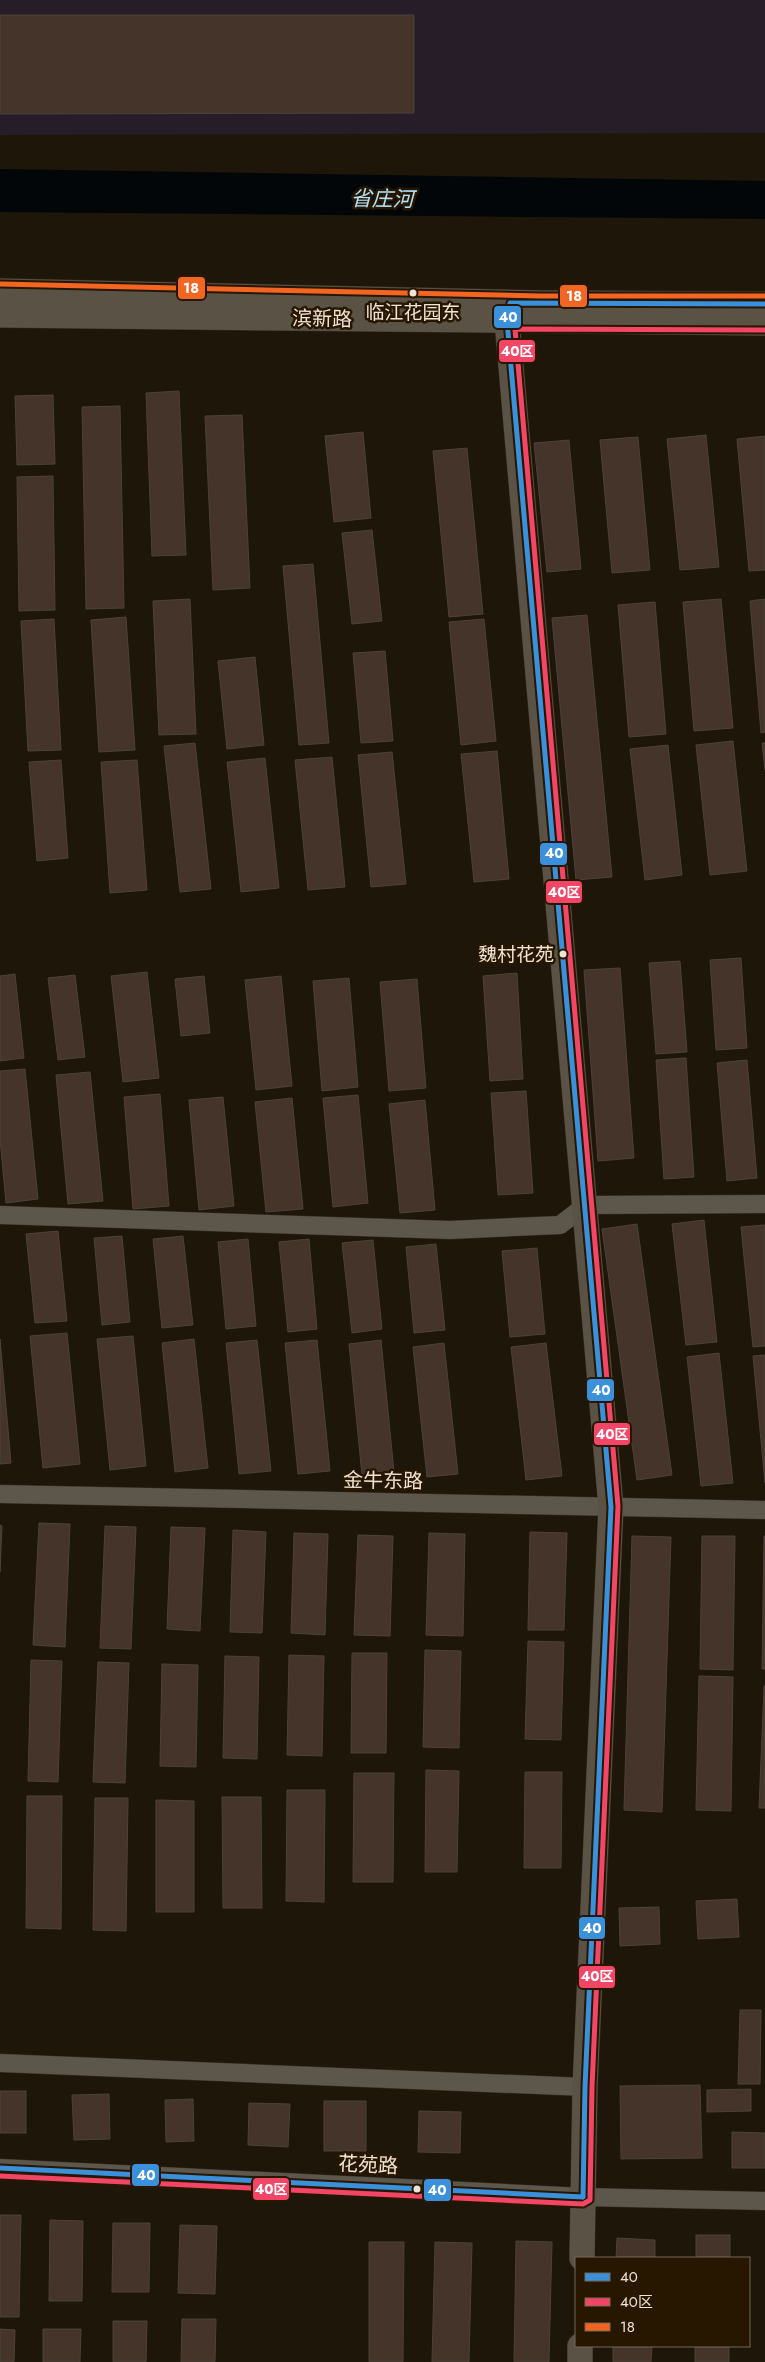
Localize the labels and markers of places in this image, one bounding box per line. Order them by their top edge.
marker: 临江花园东 [408,288,418,298]
place label: 临江花园东 [365,299,461,326]
place label: 魏村花苑 [478,941,554,968]
marker: 魏村花苑 [558,949,568,959]
unlabelled marker [412,2184,422,2194]

